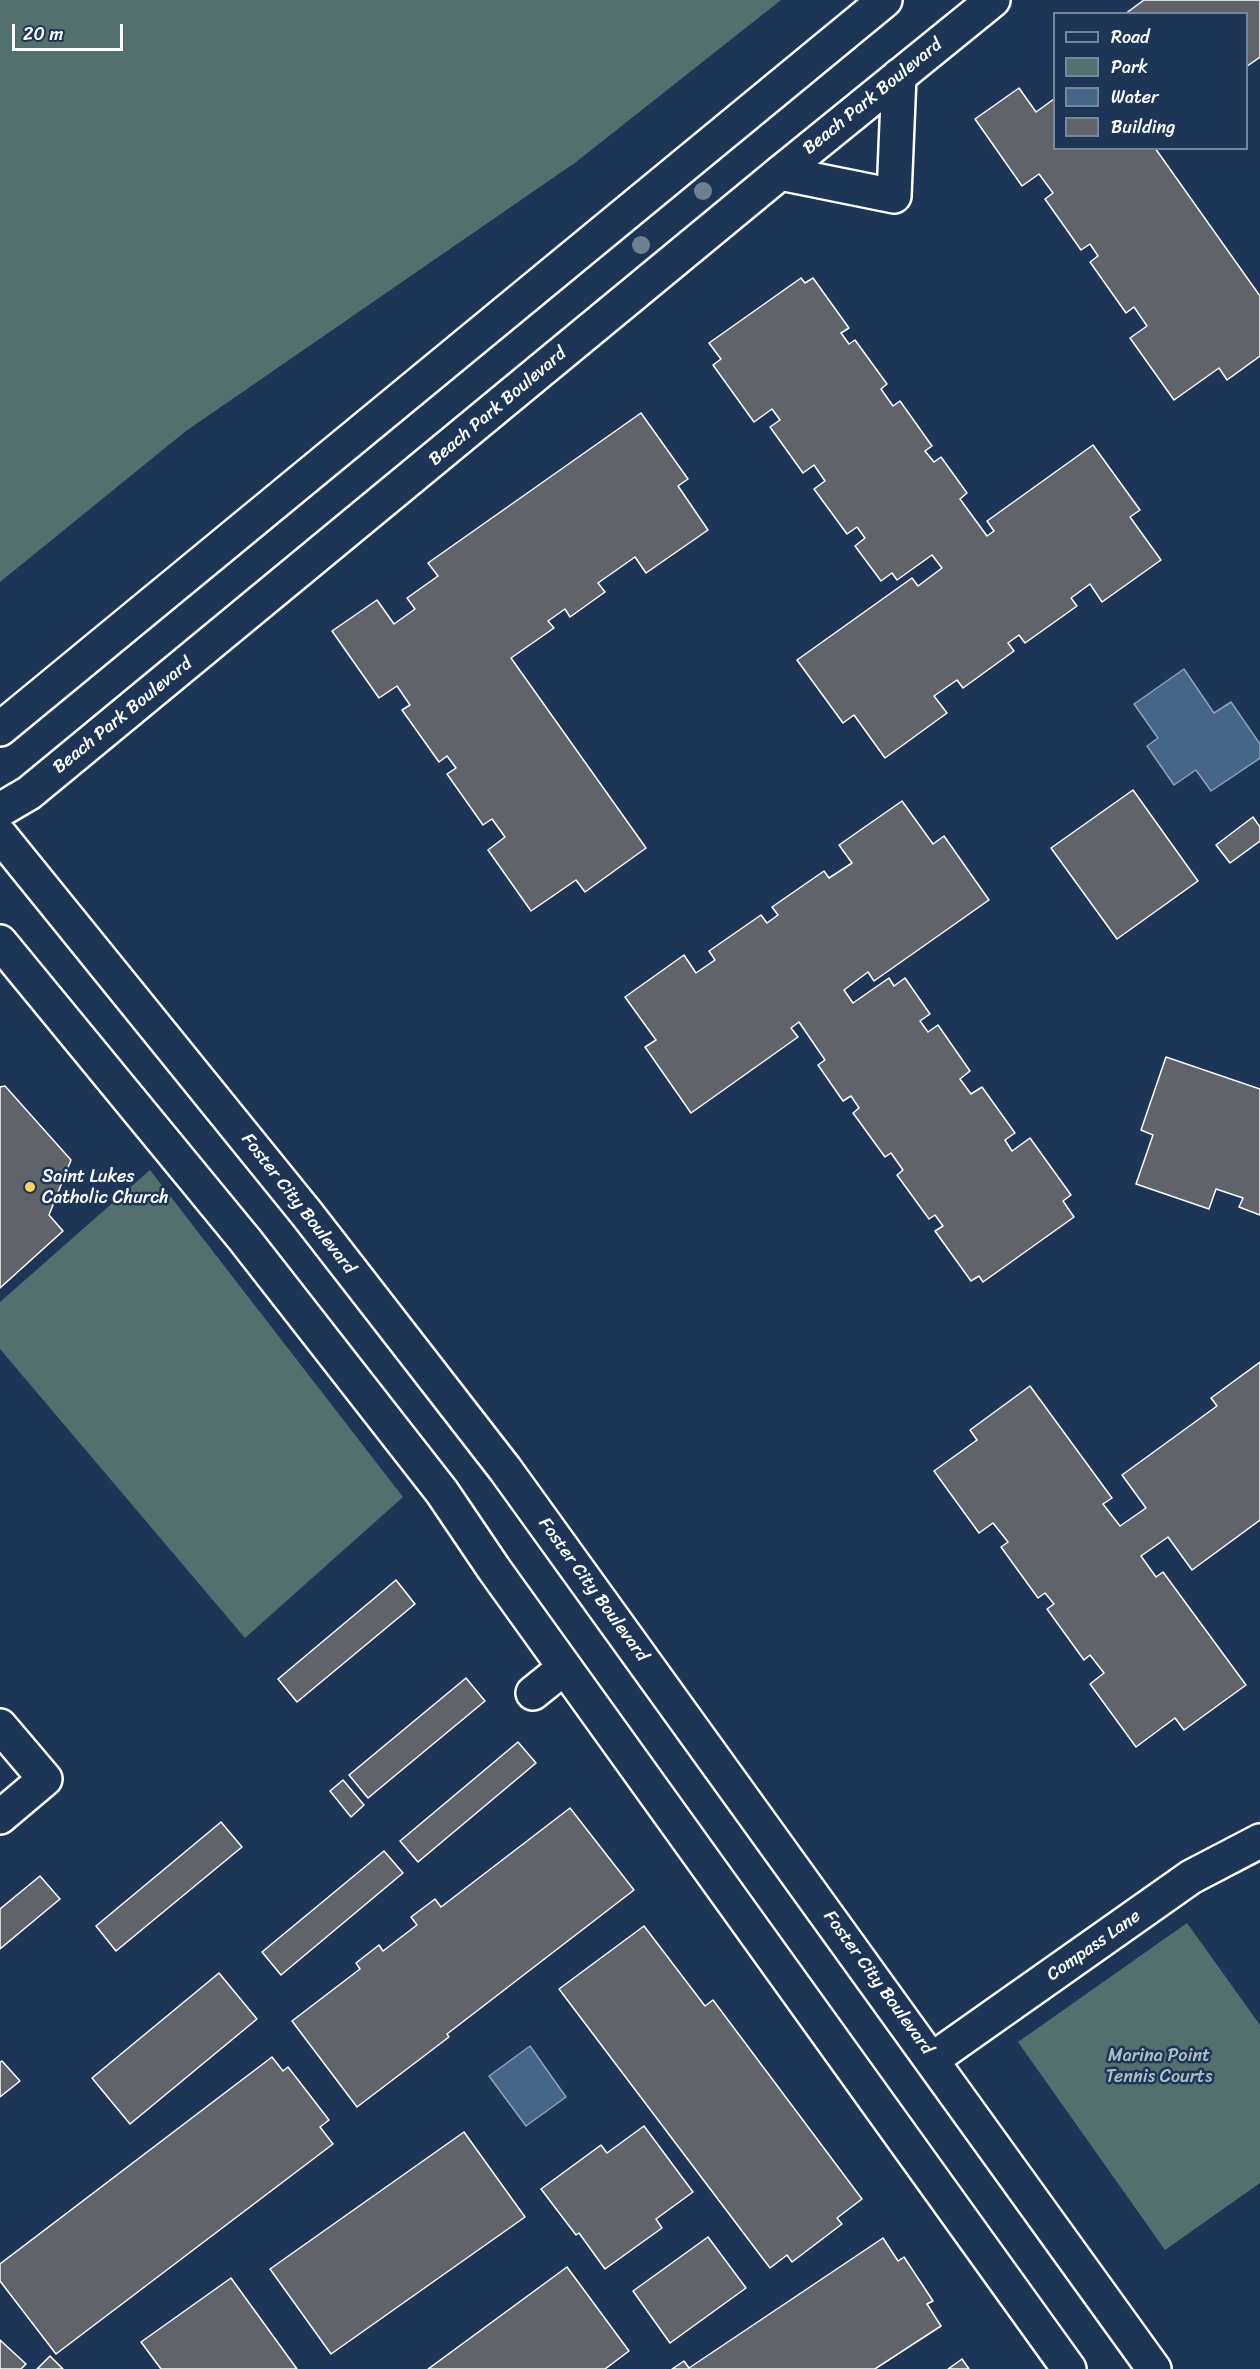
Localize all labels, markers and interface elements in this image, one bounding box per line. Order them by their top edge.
scale bar [15,12,126,50]
legend [1053,12,1248,150]
text: 20 m [23,18,63,50]
text: Road [1111,21,1150,53]
street label: Beach Park Boulevard [799,34,947,160]
text: Park [1111,51,1148,83]
text: Water [1111,81,1158,113]
text: Building [1111,111,1175,143]
street label: Beach Park Boulevard [425,343,571,471]
street label: Beach Park Boulevard [49,653,197,779]
street label: Foster City Boulevard [236,1129,360,1279]
place label: Saint Lukes Catholic Church [42,1166,169,1208]
marker: Saint Lukes Catholic Church [23,1180,37,1194]
street label: Foster City Boulevard [533,1514,653,1666]
street label: Compass Lane [1043,1906,1145,1986]
street label: Foster City Boulevard [818,1907,938,2059]
park label: Marina Point Tennis Courts [1106,2045,1212,2088]

